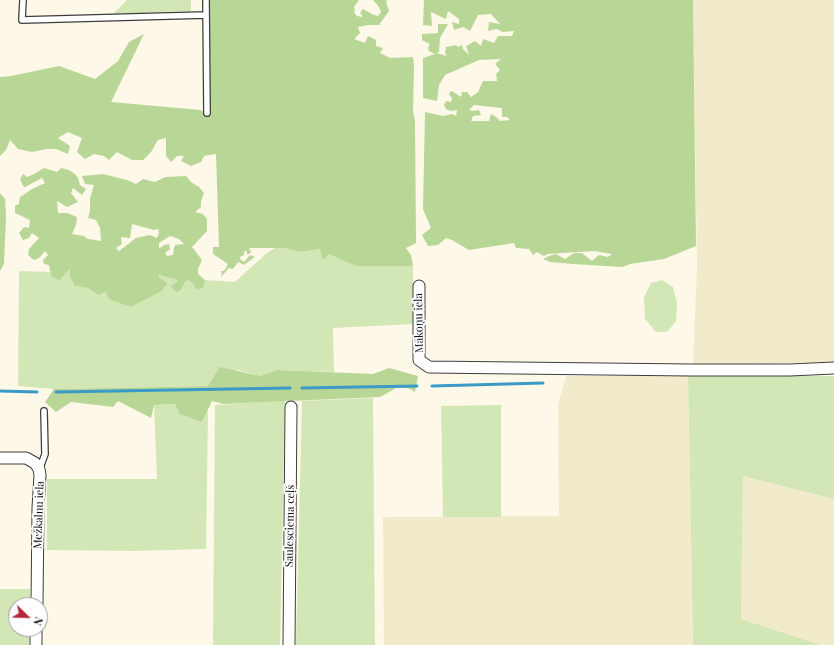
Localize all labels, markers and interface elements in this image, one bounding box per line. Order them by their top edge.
street label: Mākoņu iela [412,293,426,353]
street label: Mežkalnu iela [31,481,47,549]
street label: Saulesciema ceļš [283,485,297,567]
north arrow [8,597,48,637]
text: N [30,615,47,628]

